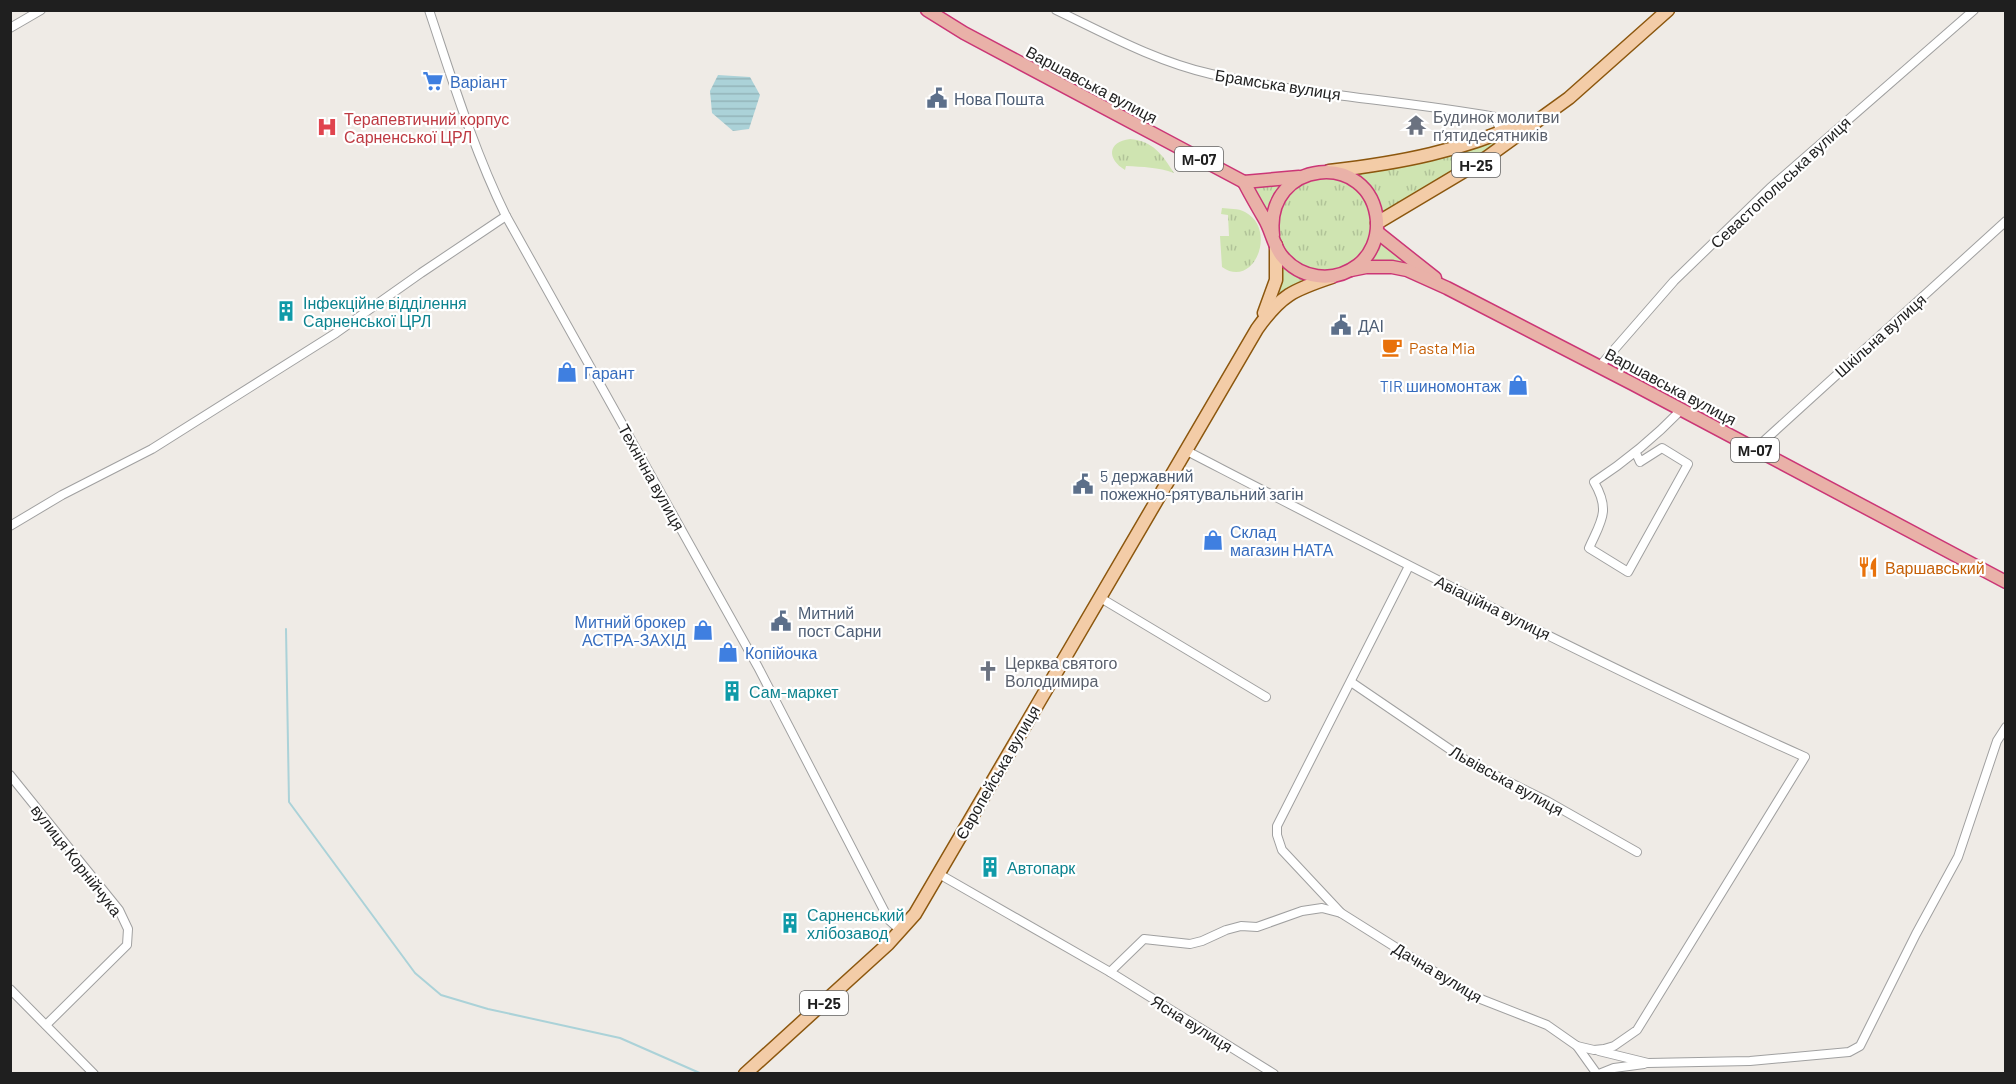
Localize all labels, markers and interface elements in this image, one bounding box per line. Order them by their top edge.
street label: Варшавська вулиця [1023,41,1161,127]
street label: Брамська вулиця [1214,65,1342,103]
supermarket icon: Варіант [421,69,445,93]
place label: Варіант [450,72,508,91]
public building icon: Нова Пошта [925,86,949,110]
place label: Нова Пошта [954,89,1044,108]
place label: Будинок молитви п’ятидесятників [1433,107,1559,144]
place label: Терапевтичний корпус Сарненської ЦРЛ [344,109,509,146]
street label: Севастопольська вулиця [1706,112,1854,252]
temple icon: Будинок молитви п’ятидесятників [1404,113,1428,137]
hospital icon: Терапевтичний корпус Сарненської ЦРЛ [315,115,339,139]
road number: М-07 [1175,147,1223,171]
road number: Н-25 [1452,153,1500,177]
street label: Шкільна вулиця [1831,289,1929,381]
place label: Інфекційне відділення Сарненської ЦРЛ [303,293,467,330]
building icon: Інфекційне відділення Сарненської ЦРЛ [274,299,298,323]
public building icon: ДАІ [1329,313,1353,337]
place label: ДАІ [1358,316,1384,335]
cafe icon: Pasta Mia [1380,335,1404,359]
place label: Pasta Mia [1409,338,1475,357]
street label: Варшавська вулиця [1602,343,1740,429]
shop icon: Гарант [555,360,579,384]
place label: Гарант [584,363,635,382]
shop icon: TIR шиномонтаж [1506,373,1530,397]
place label: TIR шиномонтаж [1380,376,1501,395]
street label: Технічна вулиця [615,420,689,534]
road number: М-07 [1731,438,1779,462]
place label: 5 державний пожежно-рятувальний загін [1100,466,1304,503]
public building icon: 5 державний пожежно-рятувальний загін [1071,472,1095,496]
place label: Склад магазин НАТА [1230,522,1334,559]
shop icon: Склад магазин НАТА [1201,528,1225,552]
restaurant icon: Варшавський [1856,555,1880,579]
place label: Варшавський [1885,558,1985,577]
street label: Авіаційна вулиця [1432,571,1554,643]
place label: Митний пост Сарни [798,603,881,640]
public building icon: Митний пост Сарни [769,609,793,633]
place label: Митний брокер АСТРА-ЗАХІД [575,612,686,649]
shop icon: Митний брокер АСТРА-ЗАХІД [691,618,715,642]
shop icon: Копійочка [716,640,740,664]
place label: Копійочка [745,643,818,662]
place label: Церква святого Володимира [1005,653,1118,690]
church icon: Церква святого Володимира [976,659,1000,683]
building icon: Сам-маркет [720,679,744,703]
place label: Сам-маркет [749,682,839,701]
street label: Європейська вулиця [951,701,1043,843]
street label: Львівська вулиця [1447,741,1567,819]
street label: вулиця Корнійчука [28,801,126,920]
building icon: Автопарк [978,855,1002,879]
place label: Автопарк [1007,858,1076,877]
place label: Сарненський хлібозавод [807,905,904,942]
building icon: Сарненський хлібозавод [778,911,802,935]
street label: Дачна вулиця [1390,938,1486,1006]
street label: Ясна вулиця [1148,990,1236,1056]
road number: Н-25 [800,991,848,1015]

